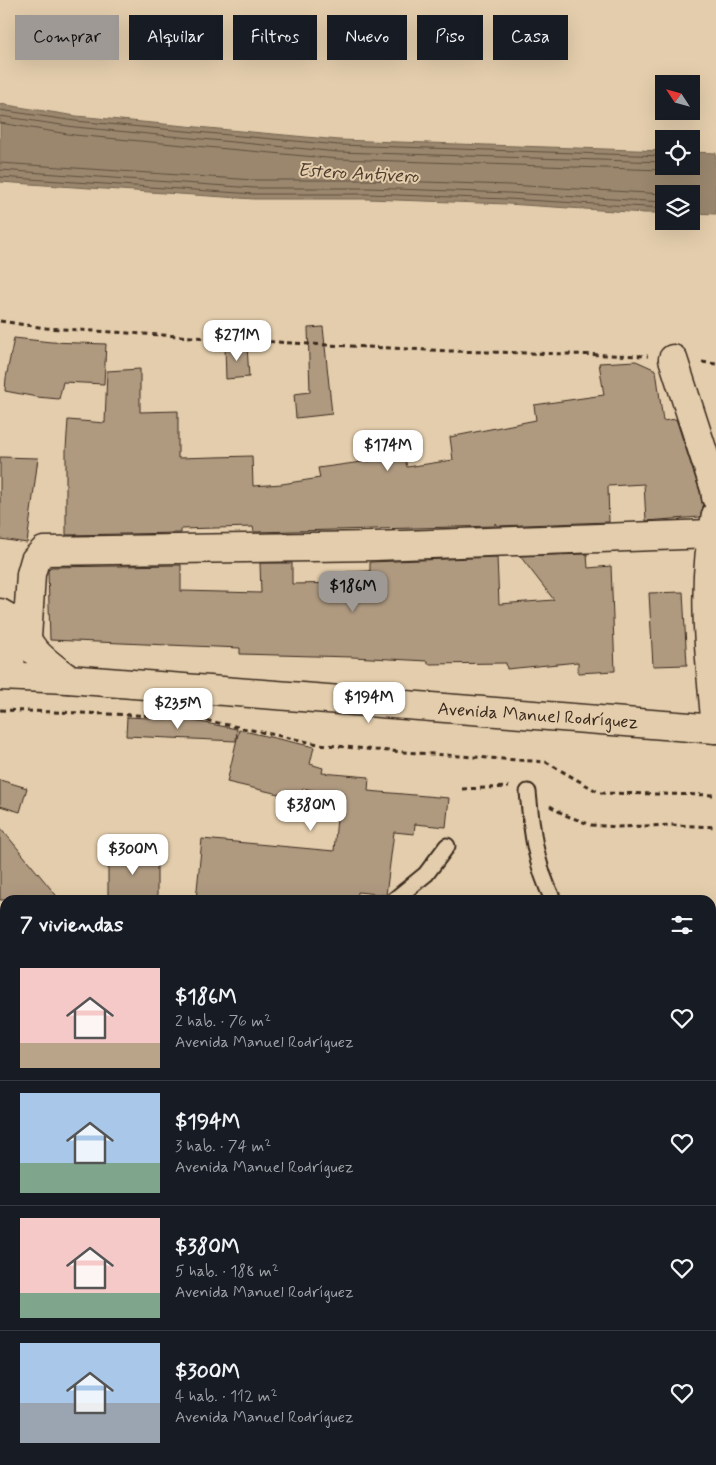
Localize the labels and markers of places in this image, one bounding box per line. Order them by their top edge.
pin: $271M [202,320,272,362]
pin: $174M [353,430,423,472]
pin: $186M [318,570,388,613]
pin: $194M [334,682,404,724]
pin: $235M [143,688,213,730]
pin: $380M [276,790,346,832]
pin: $300M [98,834,168,876]

